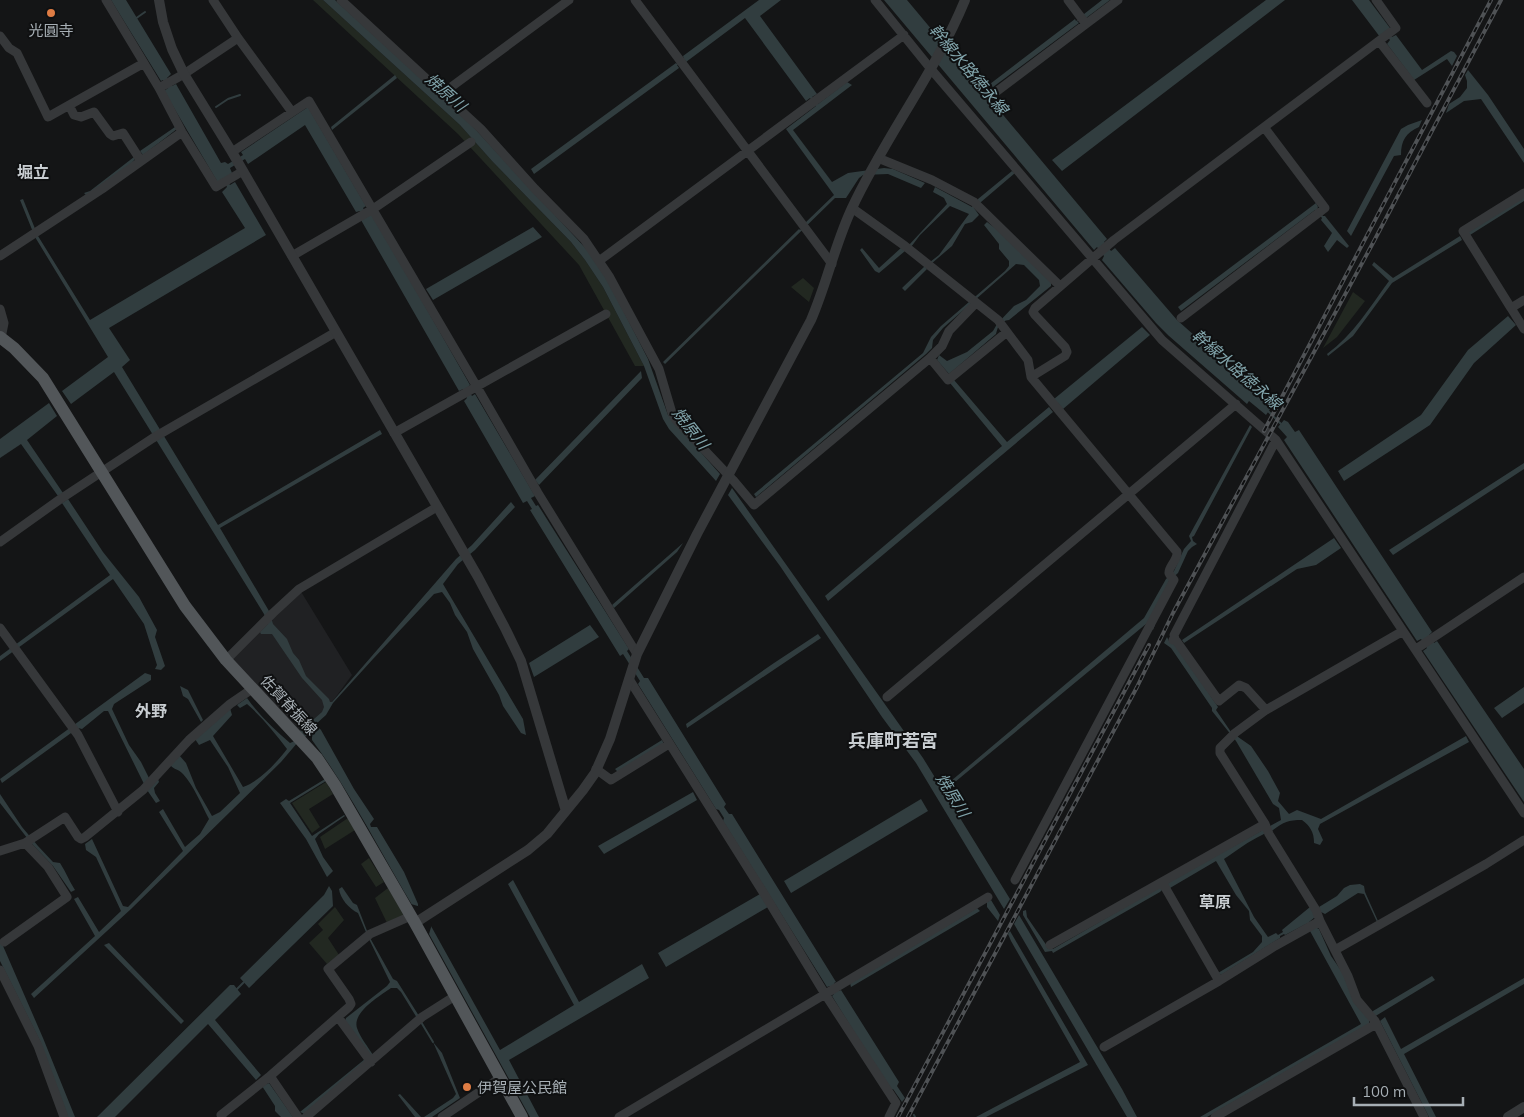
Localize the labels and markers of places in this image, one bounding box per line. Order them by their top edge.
marker: 光圓寺 [45,7,57,19]
place label: 光圓寺 [28,21,74,40]
place label: 伊賀屋公民館 [477,1078,567,1097]
marker: 伊賀屋公民館 [461,1081,473,1093]

